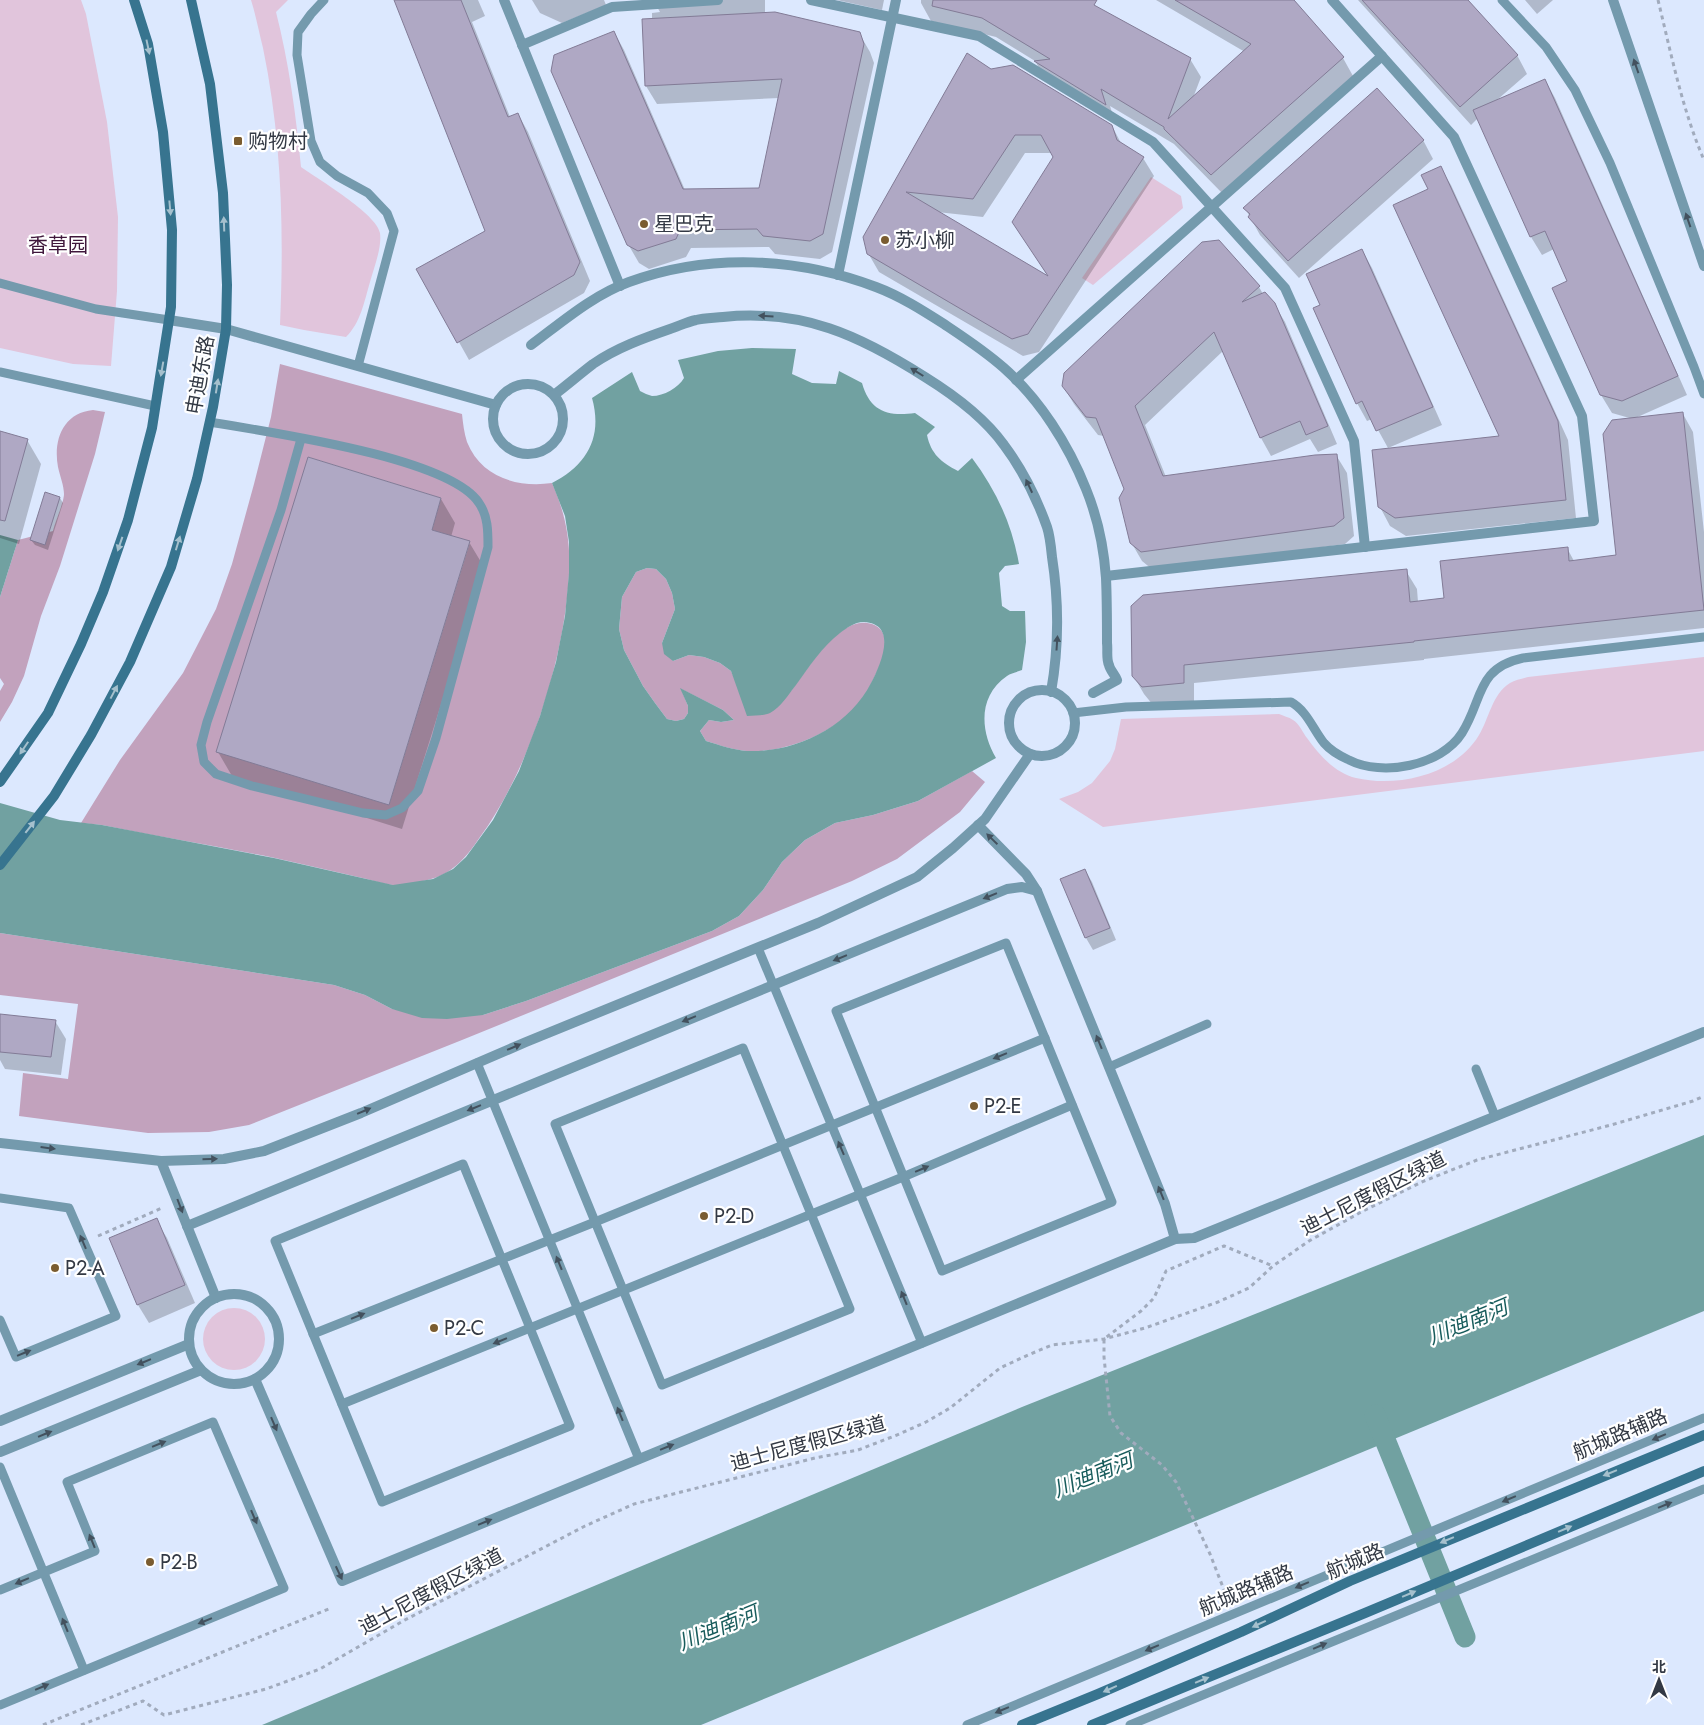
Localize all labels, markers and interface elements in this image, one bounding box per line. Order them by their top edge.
one-way arrow [144,39,152,54]
one-way arrow [1631,59,1639,74]
place label: 购物村 [248,127,308,156]
marker: 购物村 [232,135,244,147]
one-way arrow [166,200,174,216]
place label: 星巴克 [654,210,714,239]
one-way arrow [1684,212,1692,227]
one-way arrow [220,216,228,232]
marker: 星巴克 [638,218,650,230]
place label: 苏小柳 [895,226,955,255]
park label: 香草园 [28,231,88,260]
marker: 苏小柳 [879,234,891,246]
one-way arrow [758,312,774,320]
street label: 申迪东路 [179,333,222,417]
one-way arrow [157,362,165,378]
one-way arrow [910,367,923,376]
one-way arrow [213,377,221,393]
one-way arrow [1024,479,1032,493]
one-way arrow [174,535,182,550]
one-way arrow [116,537,124,552]
one-way arrow [1053,635,1061,651]
one-way arrow [110,685,118,699]
one-way arrow [19,741,29,755]
one-way arrow [25,821,36,834]
one-way arrow [987,833,999,845]
one-way arrow [983,893,997,901]
one-way arrow [832,954,847,962]
one-way arrow [682,1016,696,1024]
one-way arrow [1095,1035,1102,1050]
one-way arrow [507,1043,521,1051]
one-way arrow [993,1053,1007,1061]
place label: P2-E [984,1092,1022,1121]
marker: P2-E [968,1100,980,1112]
one-way arrow [466,1104,481,1112]
one-way arrow [357,1107,372,1115]
one-way arrow [837,1140,845,1155]
street label: 迪士尼度假区绿道 [1295,1144,1451,1243]
one-way arrow [41,1145,57,1153]
one-way arrow [202,1155,218,1163]
one-way arrow [915,1164,929,1172]
one-way arrow [1156,1186,1164,1200]
one-way arrow [176,1199,184,1214]
place label: P2-D [714,1202,754,1231]
marker: P2-D [698,1210,710,1222]
one-way arrow [79,1235,87,1249]
place label: P2-A [65,1254,106,1283]
one-way arrow [554,1256,562,1270]
marker: P2-A [49,1262,61,1274]
one-way arrow [899,1291,907,1305]
water label: 川迪南河 [1423,1291,1516,1352]
one-way arrow [351,1312,366,1320]
place label: P2-C [444,1314,484,1343]
marker: P2-C [428,1322,440,1334]
one-way arrow [492,1337,507,1345]
one-way arrow [17,1349,31,1357]
one-way arrow [137,1359,151,1367]
street label: 航城路辅路 [1569,1402,1672,1467]
one-way arrow [616,1407,624,1421]
street label: 迪士尼度假区绿道 [727,1409,889,1478]
one-way arrow [271,1417,279,1431]
one-way arrow [38,1429,52,1437]
one-way arrow [1652,1433,1666,1441]
one-way arrow [152,1440,166,1448]
one-way arrow [660,1443,675,1451]
water label: 川迪南河 [1048,1444,1141,1505]
one-way arrow [1603,1470,1617,1478]
one-way arrow [1501,1495,1516,1503]
one-way arrow [1658,1501,1672,1509]
one-way arrow [250,1510,258,1524]
one-way arrow [477,1518,492,1525]
one-way arrow [1558,1524,1573,1532]
one-way arrow [87,1534,95,1548]
street label: 航城路 [1322,1536,1388,1587]
one-way arrow [1440,1537,1454,1545]
street label: 迪士尼度假区绿道 [354,1541,509,1642]
place label: P2-B [160,1548,198,1577]
marker: P2-B [144,1556,156,1568]
street label: 航城路辅路 [1195,1558,1298,1623]
one-way arrow [334,1565,343,1580]
one-way arrow [15,1577,29,1585]
one-way arrow [1294,1581,1309,1589]
one-way arrow [1402,1590,1416,1598]
water label: 川迪南河 [673,1597,766,1658]
one-way arrow [198,1617,212,1625]
one-way arrow [61,1618,69,1632]
one-way arrow [1252,1620,1266,1628]
one-way arrow [1313,1641,1327,1649]
one-way arrow [1145,1644,1159,1652]
north arrow [1634,1655,1684,1705]
text: 北 [1652,1657,1666,1677]
one-way arrow [1195,1676,1210,1684]
one-way arrow [35,1683,49,1691]
one-way arrow [1103,1685,1117,1693]
one-way arrow [995,1707,1009,1715]

